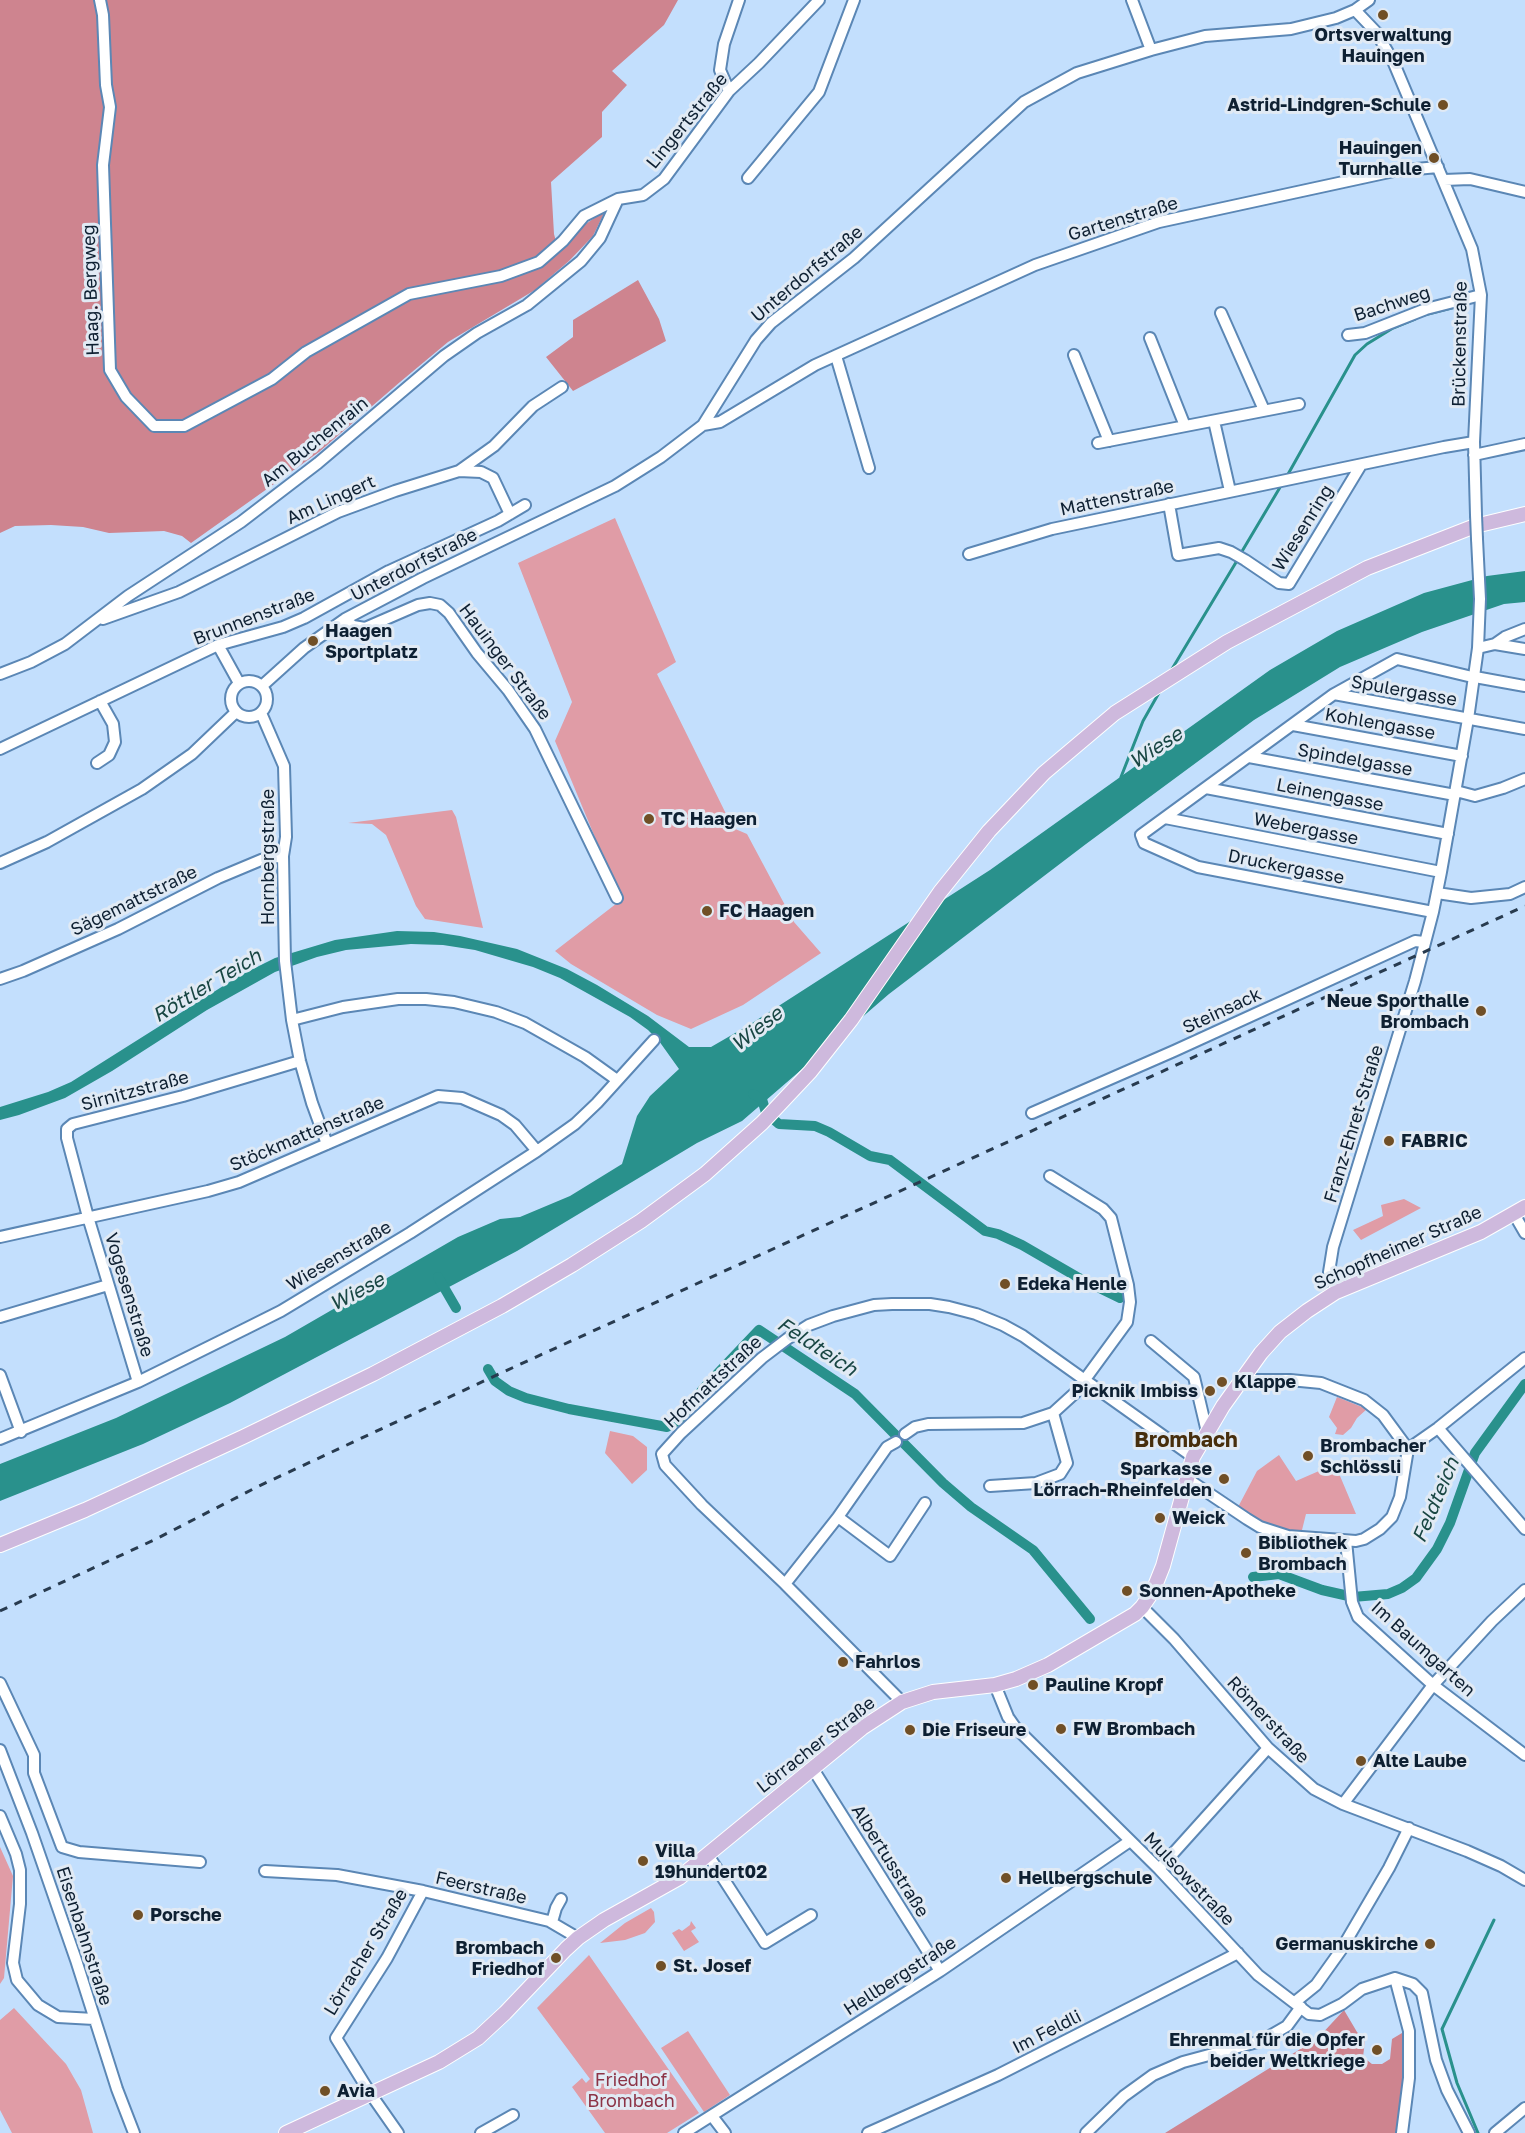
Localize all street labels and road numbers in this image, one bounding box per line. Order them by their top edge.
street label: Lingertstraße [642,69,732,173]
street label: Gartenstraße [1066,192,1180,246]
street label: Unterdorfstraße [747,221,867,327]
street label: Haag. Bergweg [78,224,104,356]
street label: Brückenstraße [1448,281,1472,407]
street label: Bachweg [1351,282,1433,326]
street label: Am Buchenrain [257,392,373,492]
street label: Am Lingert [283,471,379,529]
street label: Mattenstraße [1058,475,1176,521]
street label: Wiesenring [1268,481,1338,575]
street label: Unterdorfstraße [347,524,481,606]
street label: Brunnenstraße [190,584,318,650]
street label: Hauinger Straße [454,600,556,724]
street label: Spulergasse [1349,671,1459,711]
street label: Kohlengasse [1323,704,1437,744]
street label: Spindelgasse [1296,739,1414,781]
street label: Leinengasse [1275,774,1385,816]
street label: Hornbergstraße [257,789,279,925]
street label: Webergasse [1252,808,1360,850]
street label: Druckergasse [1226,845,1346,889]
street label: Sägemattstraße [67,861,201,941]
street label: Steinsack [1179,983,1265,1039]
street label: Franz-Ehret-Straße [1320,1043,1388,1205]
street label: Sirnitzstraße [79,1066,191,1116]
street label: Stöckmattenstraße [227,1092,387,1176]
street label: Schopfheimer Straße [1311,1201,1485,1295]
street label: Wiesenstraße [283,1216,395,1296]
street label: Vogesenstraße [100,1230,158,1360]
street label: Hofmattstraße [660,1331,766,1433]
street label: Im Baumgarten [1367,1597,1479,1701]
street label: Römerstraße [1222,1672,1314,1768]
street label: Lörracher Straße [753,1692,879,1798]
street label: Albertusstraße [847,1801,933,1921]
street label: Mulsowstraße [1139,1828,1239,1930]
street label: Eisenbahnstraße [51,1864,117,2008]
street label: Feerstraße [433,1867,529,1909]
street label: Lörracher Straße [320,1885,412,2019]
street label: Hellbergstraße [840,1932,960,2020]
street label: Im Feldli [1009,2006,1085,2058]

